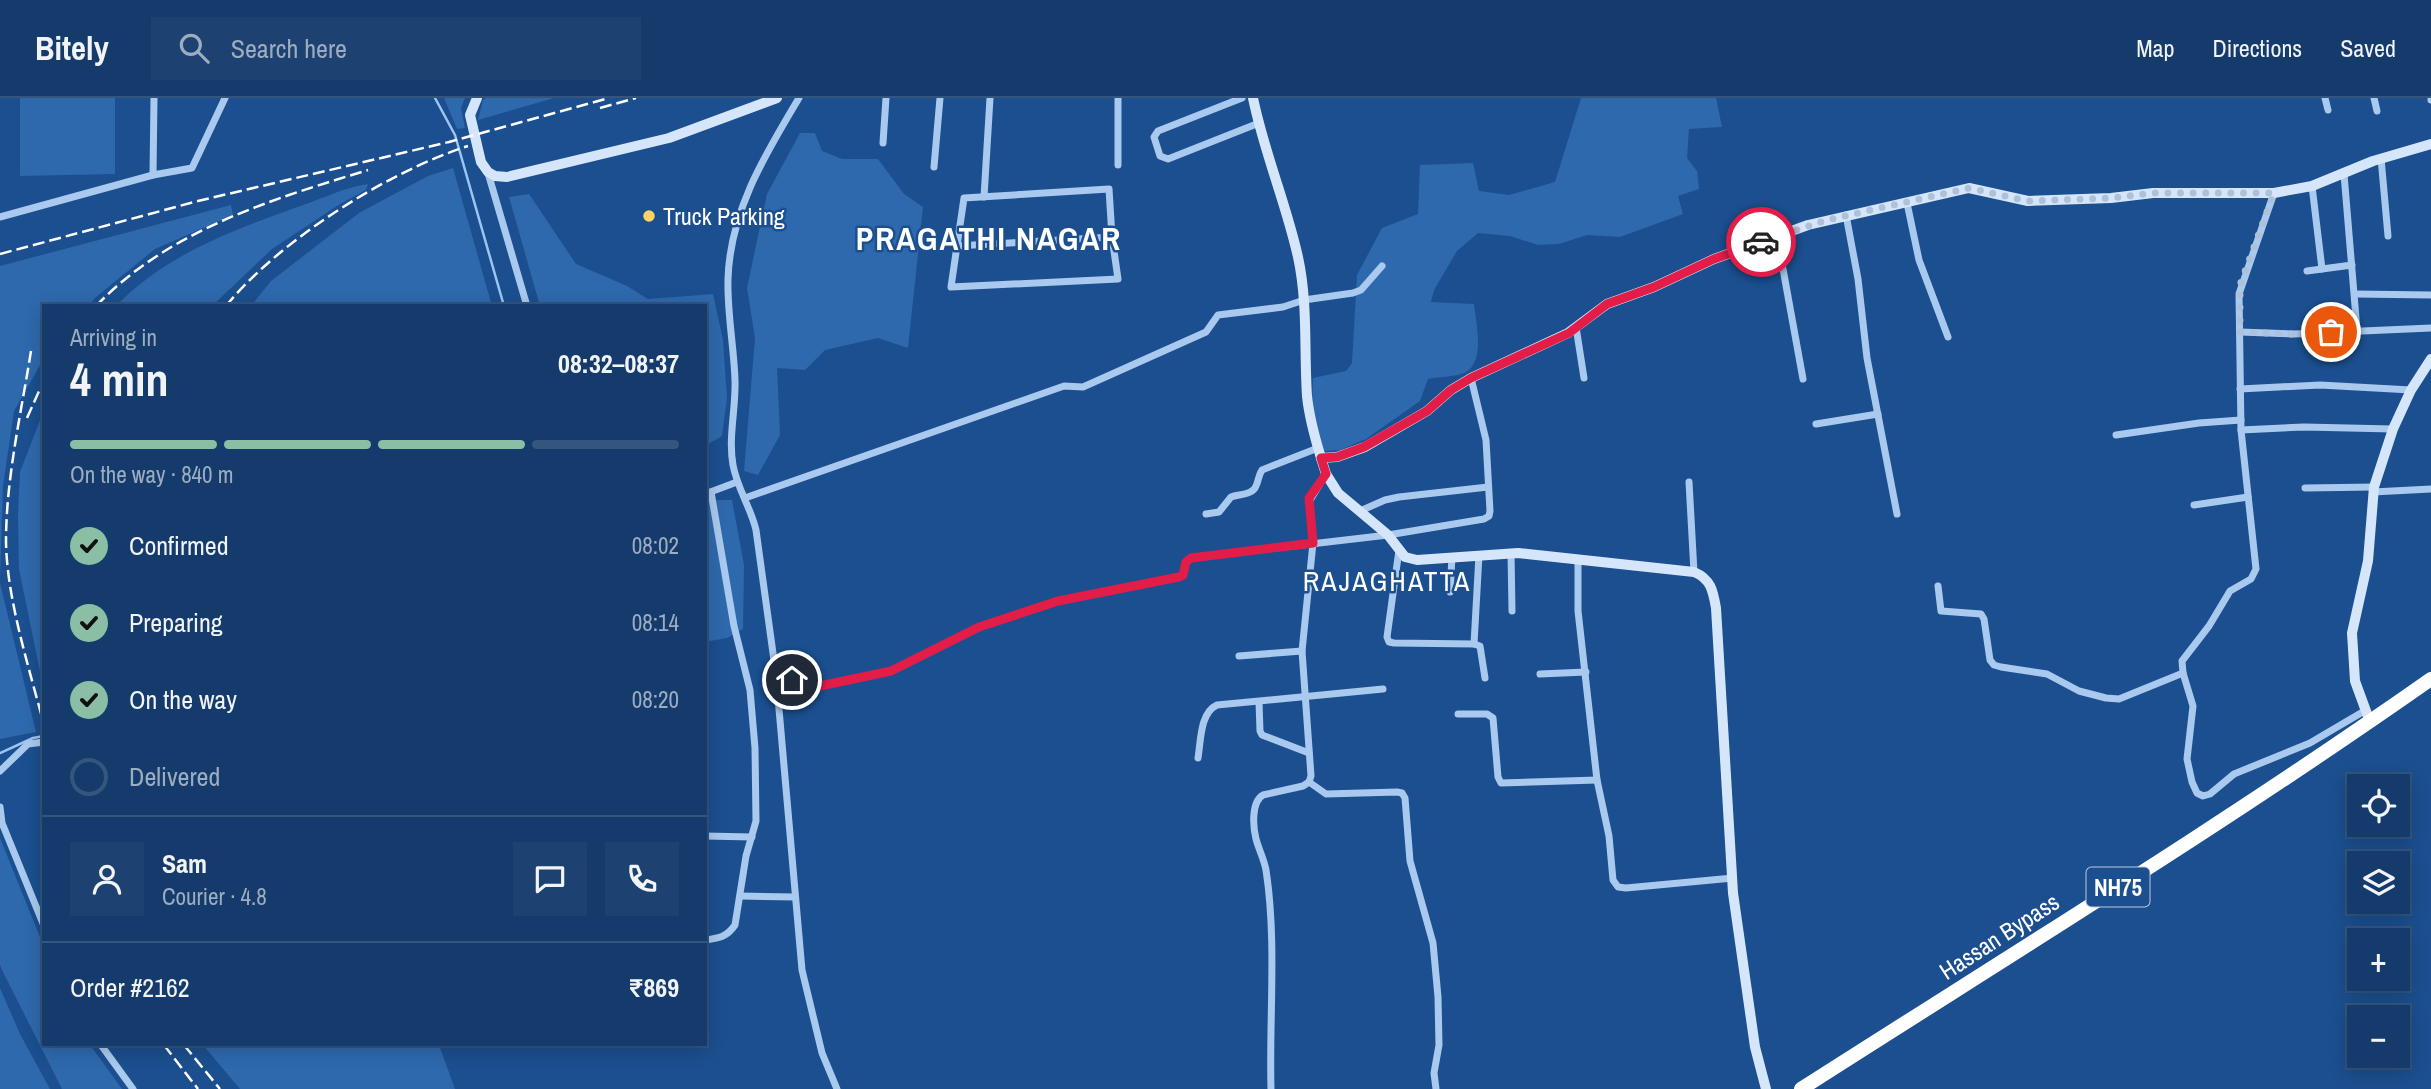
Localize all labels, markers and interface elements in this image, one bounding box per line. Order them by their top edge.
search box [151,17,641,80]
text: Bitely [35,26,109,70]
icon: search [175,29,213,67]
text: Search here [231,31,347,66]
text: Map [2136,32,2174,64]
text: Directions [2212,32,2302,64]
text: Saved [2340,32,2396,64]
place label: Truck Parking [663,200,785,232]
courier [1726,207,1796,277]
marker: Truck Parking [641,208,657,224]
district label: PRAGATHI NAGAR [856,217,1122,260]
icon: car [1742,223,1780,261]
pin [2301,302,2361,362]
icon: bag [2312,313,2350,351]
text: Arriving in [70,322,157,353]
text: 08:32–08:37 [558,346,679,381]
text: 4 min [70,348,169,410]
text: On the way · 840 m [70,459,234,490]
icon: check [70,527,108,565]
text: Confirmed [129,528,229,563]
text: 08:02 [632,530,679,561]
district label: RAJAGHATTA [1303,562,1471,600]
icon: check [70,604,108,642]
text: Preparing [129,605,223,640]
text: 08:14 [632,607,679,638]
pin [762,650,822,710]
icon: home [773,661,811,699]
icon: check [70,681,108,719]
text: On the way [129,682,237,717]
text: 08:20 [632,684,679,715]
text: Delivered [129,759,220,794]
map controls [2347,774,2410,1068]
button: locate [2347,774,2410,837]
button: person [70,842,144,916]
button: chat [513,842,587,916]
button: phone [605,842,679,916]
text: Sam [162,846,207,881]
button: layers [2347,851,2410,914]
road number: NH75 [2086,867,2150,906]
text: Courier · 4.8 [162,881,267,912]
street label: Hassan Bypass [1933,885,2065,987]
button: + [2347,928,2410,991]
text: Order #2162 [70,970,190,1005]
text: ₹869 [628,970,679,1005]
button: − [2347,1005,2410,1068]

